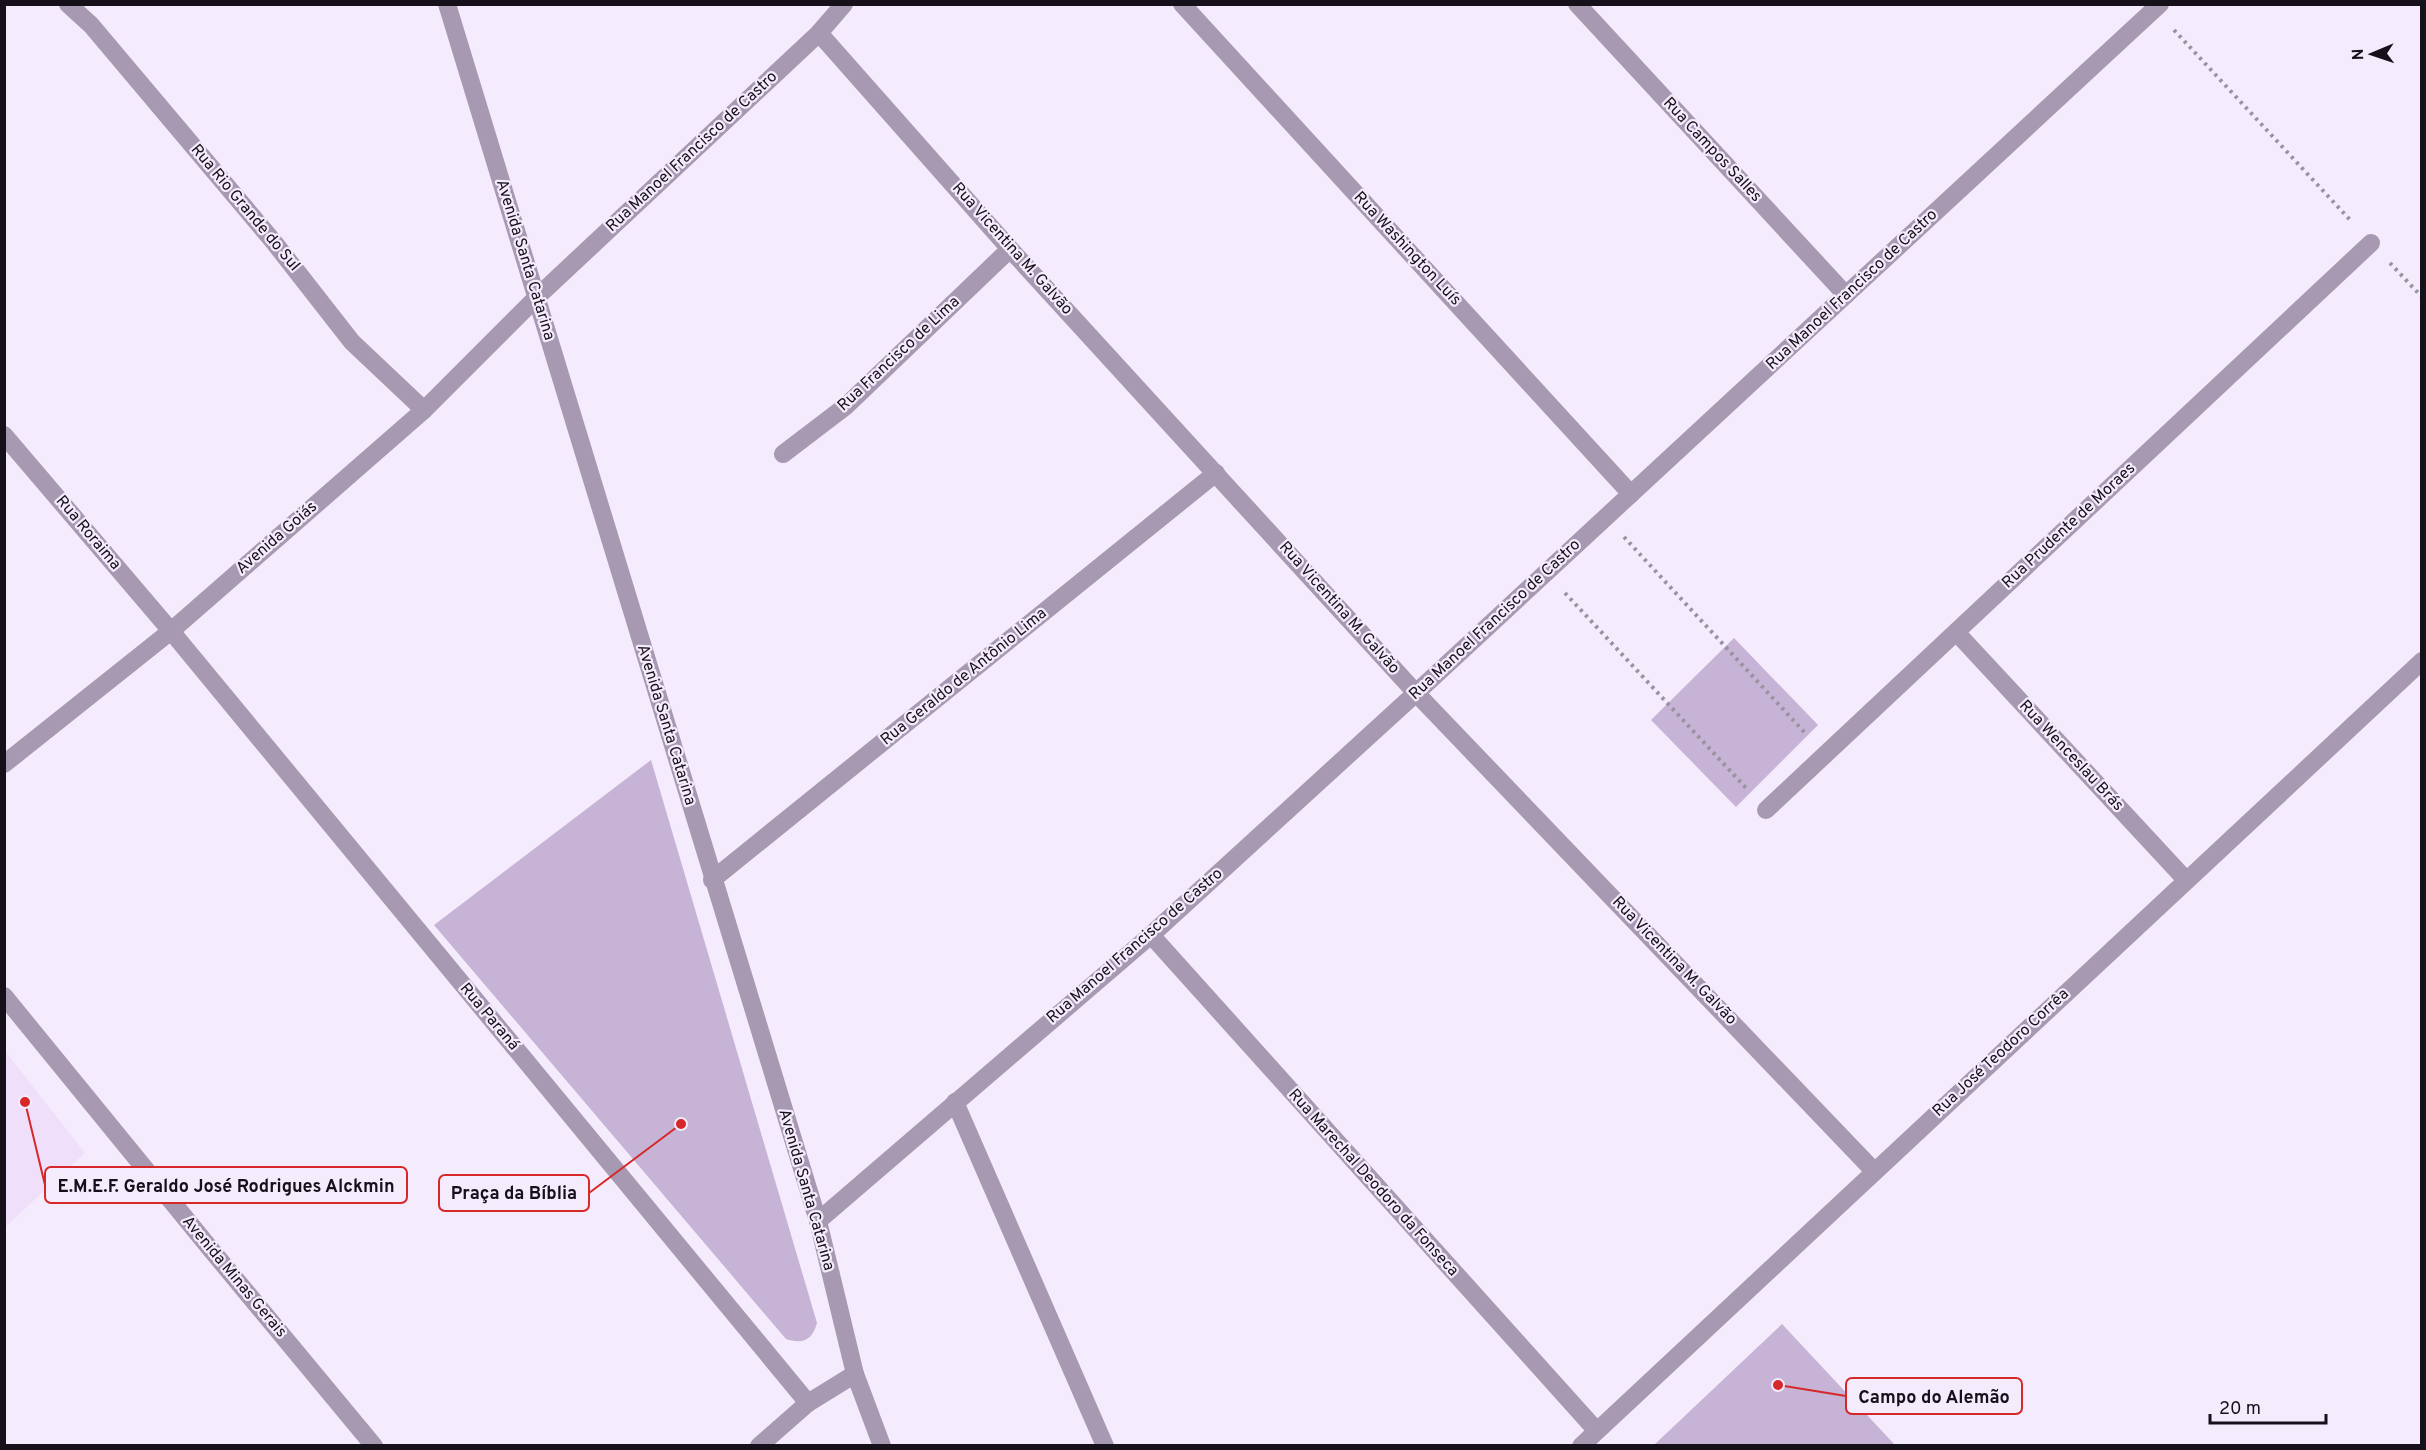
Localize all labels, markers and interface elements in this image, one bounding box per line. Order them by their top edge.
north arrow [2342,24,2402,84]
text: N [2349,48,2369,61]
street label: Rua Manoel Francisco de Castro [602,67,782,237]
street label: Rua Campos Salles [1658,93,1766,207]
street label: Rua Rio Grande do Sul [186,140,304,276]
street label: Avenida Santa Catarina [491,177,559,343]
street label: Rua Vicentina M. Galvão [947,179,1077,319]
street label: Rua Washington Luís [1349,188,1465,310]
street label: Rua Manoel Francisco de Castro [1762,205,1942,375]
street label: Rua Francisco de Lima [834,292,964,416]
street label: Rua Prudente de Moraes [1998,459,2140,593]
street label: Rua Roraima [51,492,125,574]
street label: Avenida Goiás [232,497,322,579]
street label: Rua Manoel Francisco de Castro [1405,535,1585,705]
street label: Rua Vicentina M. Galvão [1274,538,1404,678]
street label: Rua Geraldo de Antônio Lima [877,604,1051,750]
street label: Avenida Santa Catarina [632,642,700,808]
street label: Rua Wenceslau Brás [2014,696,2128,816]
street label: Rua Manoel Francisco de Castro [1043,864,1227,1028]
street label: Rua Vicentina M. Galvão [1607,892,1741,1030]
street label: Rua Paraná [455,979,523,1055]
street label: Rua José Teodoro Corrêa [1929,985,2073,1121]
street label: Rua Marechal Deodoro da Fonseca [1284,1085,1462,1281]
street label: Avenida Santa Catarina [773,1107,839,1273]
callout: E.M.E.F. Geraldo José Rodrigues Alckmin [45,1167,407,1203]
callout: Praça da Bíblia [439,1175,589,1211]
text: E.M.E.F. Geraldo José Rodrigues Alckmin [57,1176,395,1199]
text: Praça da Bíblia [451,1183,577,1206]
street label: Avenida Minas Gerais [177,1212,291,1342]
callout: Campo do Alemão [1846,1378,2022,1414]
text: Campo do Alemão [1858,1387,2010,1410]
scale bar [2210,1387,2326,1425]
text: 20 m [2219,1398,2261,1421]

